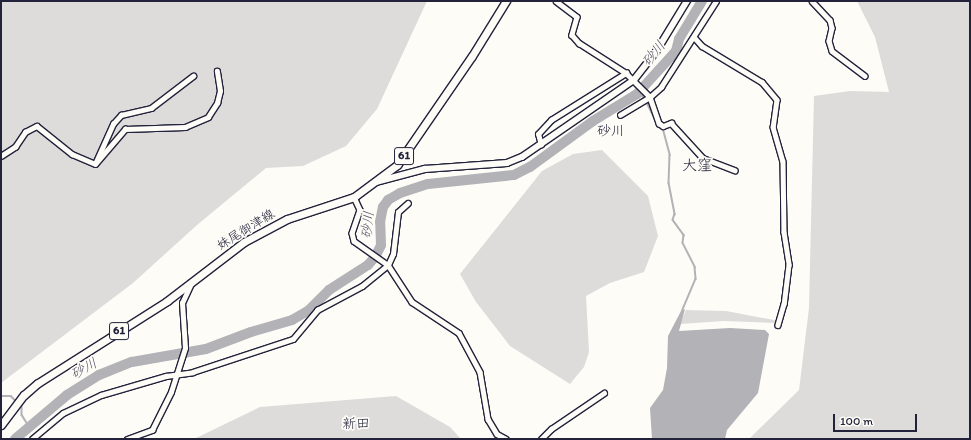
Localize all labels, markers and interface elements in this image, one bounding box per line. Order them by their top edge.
water label: 砂川 [639,38,669,70]
district label: 砂川 [597,123,625,139]
road number: 61 [394,146,414,166]
district label: 大窪 [682,157,712,175]
street label: 妹尾御津線 [214,206,278,254]
water label: 砂川 [358,210,378,240]
road number: 61 [109,321,129,341]
water label: 砂川 [68,355,100,383]
scale bar [835,406,919,432]
text: 100 m [840,414,873,428]
district label: 新田 [342,416,370,432]

